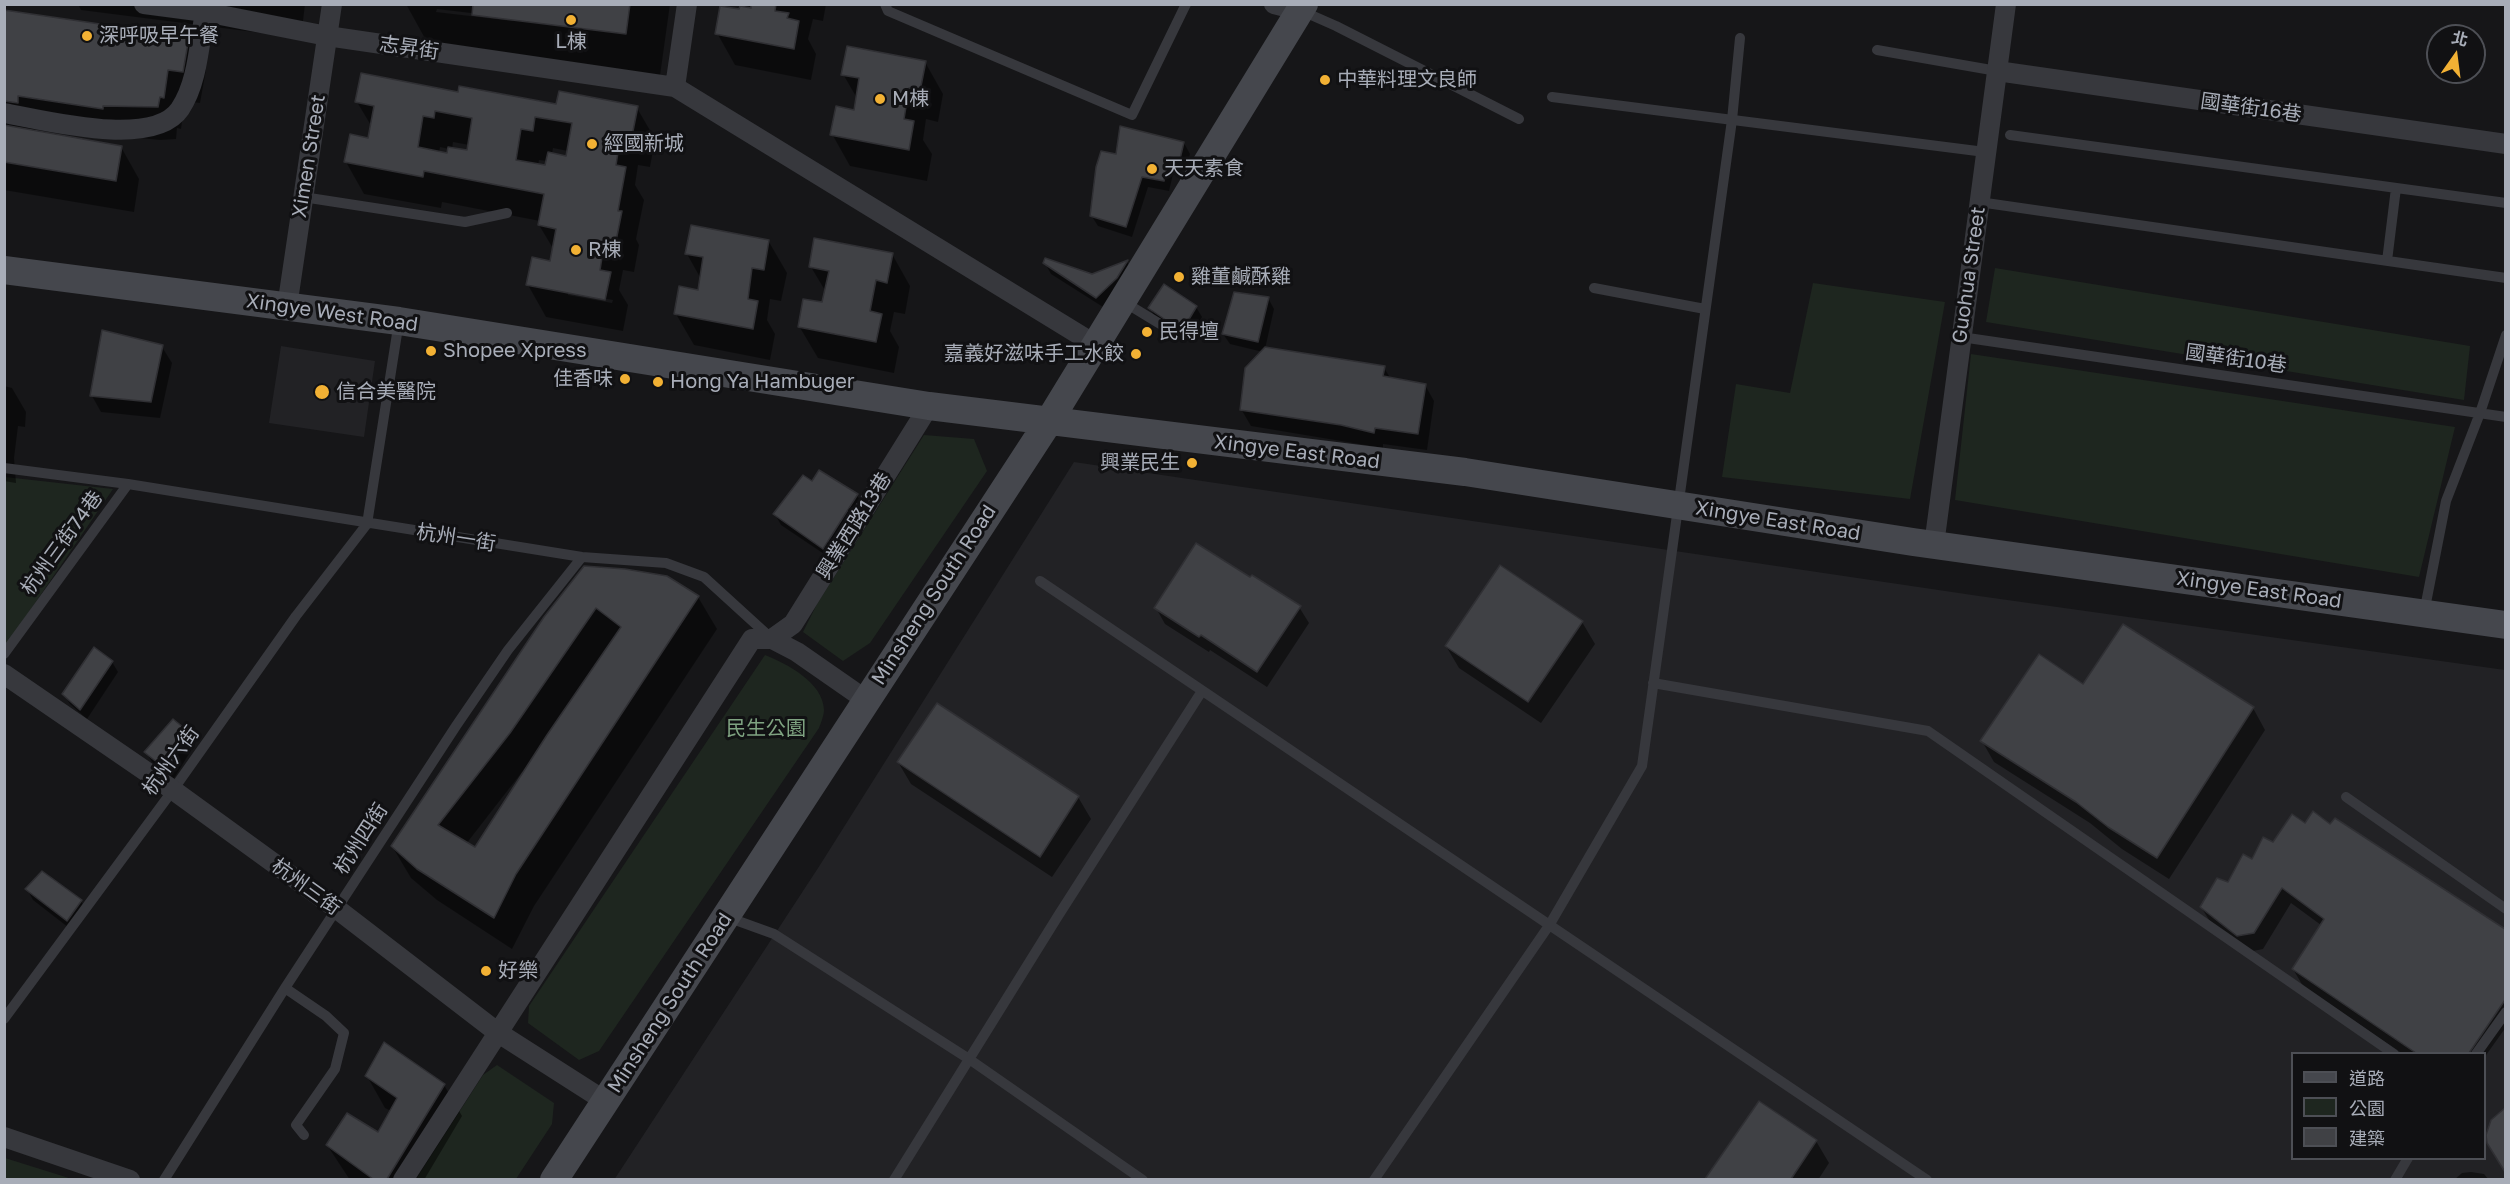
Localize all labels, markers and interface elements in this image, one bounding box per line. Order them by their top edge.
marker: L棟 [564,13,578,27]
place label: 深呼吸早午餐 [99,24,219,48]
north arrow [2426,24,2486,84]
text: 北 [2450,27,2470,50]
marker: 深呼吸早午餐 [80,29,94,43]
place label: L棟 [555,30,587,54]
street label: 志昇街 [378,32,440,64]
place label: 中華料理文良師 [1337,68,1477,92]
marker: 中華料理文良師 [1318,73,1332,87]
place label: M棟 [892,87,929,111]
street label: 國華街16巷 [2199,89,2303,127]
marker: M棟 [873,92,887,106]
street label: Ximen Street [287,93,331,219]
place label: 經國新城 [604,132,684,156]
marker: 經國新城 [585,137,599,151]
place label: 天天素食 [1164,157,1244,181]
marker: 天天素食 [1145,162,1159,176]
street label: Guohua Street [1948,205,1990,345]
place label: R棟 [588,238,622,262]
marker: R棟 [569,243,583,257]
place label: 雞董鹹酥雞 [1191,265,1291,289]
marker: 雞董鹹酥雞 [1172,270,1186,284]
street label: Xingye West Road [245,289,419,337]
place label: 民得壇 [1159,320,1219,344]
marker: 民得壇 [1140,325,1154,339]
place label: Shopee Xpress [443,339,586,363]
street label: 國華街10巷 [2184,340,2288,378]
place label: 嘉義好滋味手工水餃 [944,342,1124,366]
marker: Shopee Xpress [424,344,438,358]
marker: 嘉義好滋味手工水餃 [1129,347,1143,361]
place label: 佳香味 [553,367,613,391]
place label: Hong Ya Hambuger [670,370,855,394]
marker: 佳香味 [618,372,632,386]
marker: Hong Ya Hambuger [651,375,665,389]
place label: 信合美醫院 [336,380,436,404]
marker: 信合美醫院 [313,383,331,401]
street label: Xingye East Road [1213,430,1381,474]
place label: 興業民生 [1100,451,1180,475]
marker: 興業民生 [1185,456,1199,470]
street label: 興業西路13巷 [812,468,896,584]
street label: 杭州三街74巷 [16,486,108,600]
street label: Xingye East Road [1694,496,1862,546]
street label: Minsheng South Road [867,500,1001,690]
street label: 杭州一街 [415,520,497,556]
street label: Xingye East Road [2175,567,2343,613]
park label: 民生公園 [726,717,806,741]
street label: 杭州六街 [138,722,204,800]
street label: 杭州四街 [329,799,393,879]
street label: 杭州三街 [267,854,345,920]
street label: Minsheng South Road [603,908,737,1098]
place label: 好樂 [498,959,538,983]
marker: 好樂 [479,964,493,978]
legend [2291,1052,2486,1160]
text: 道路 [2349,1067,2385,1089]
text: 公園 [2349,1097,2385,1119]
text: 建築 [2349,1127,2385,1149]

